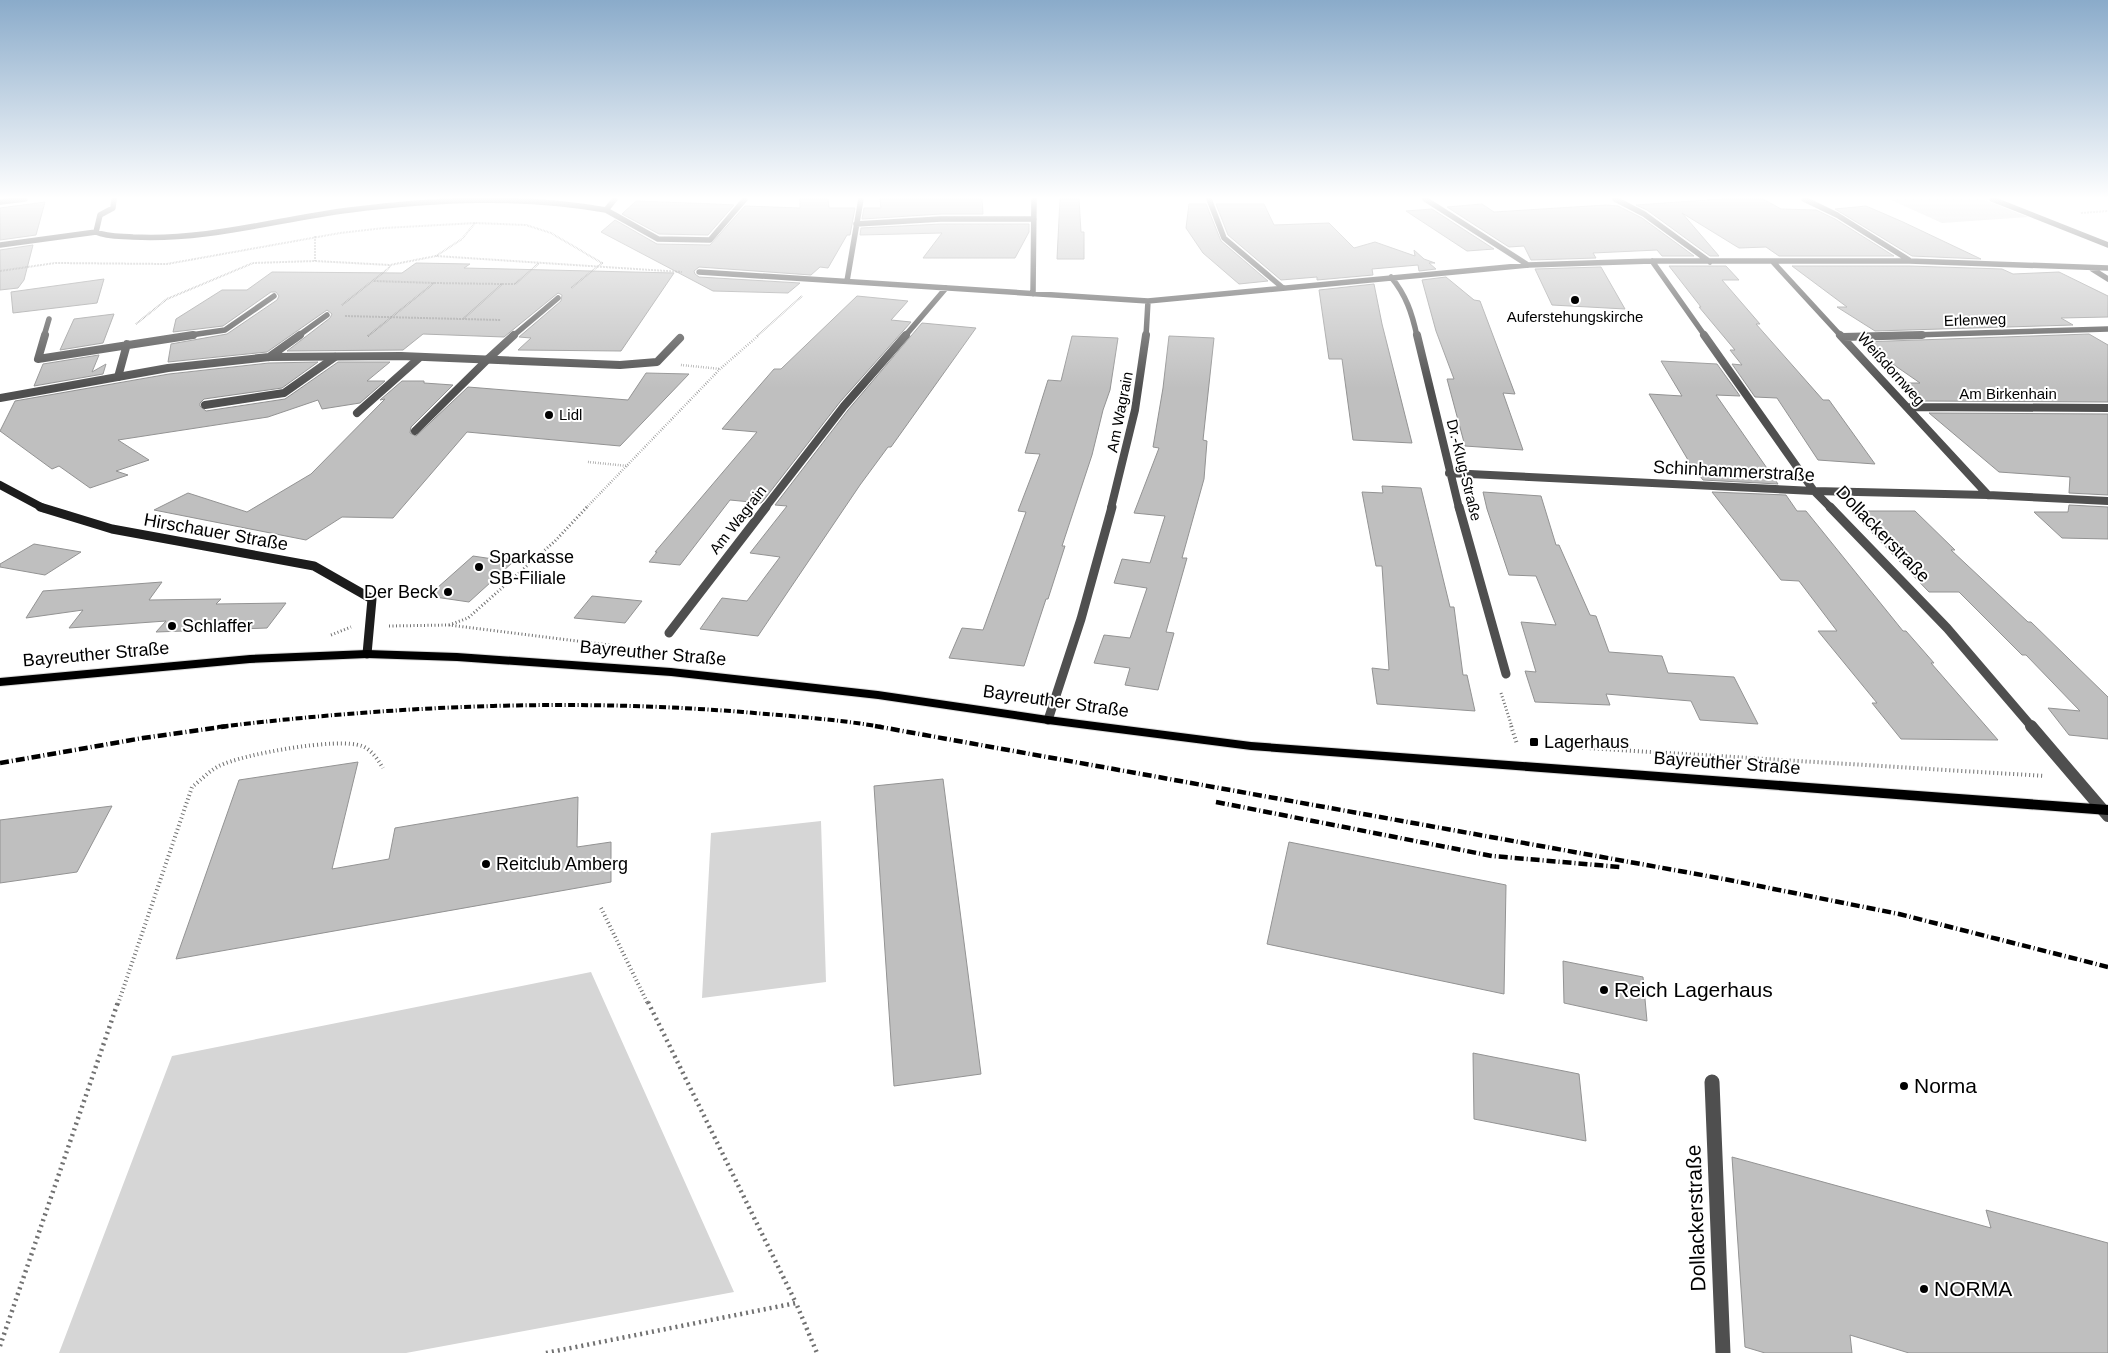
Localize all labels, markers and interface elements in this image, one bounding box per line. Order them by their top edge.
marker: Auferstehungskirche [1569,294,1581,306]
place label: Auferstehungskirche [1507,308,1643,325]
street label: Erlenweg [1943,310,2007,329]
street label: Weißdornweg [1854,329,1929,409]
street label: Am Wagrain [1103,370,1136,454]
street label: Am Birkenhain [1959,385,2057,402]
place label: Lidl [559,406,582,423]
marker: Lidl [543,409,555,421]
street label: Dr.-Klug-Straße [1444,417,1485,522]
street label: Schinhammerstraße [1653,457,1815,485]
street label: Am Wagrain [706,482,770,557]
street label: Dollackerstraße [1832,482,1934,586]
street label: Hirschauer Straße [142,509,290,555]
place label: Sparkasse SB-Filiale [489,547,574,588]
marker: Sparkasse SB-Filiale [473,561,485,573]
place label: Der Beck [364,582,439,602]
marker: Der Beck [442,586,454,598]
place label: Schlaffer [182,616,253,636]
marker: Schlaffer [166,620,178,632]
street label: Bayreuther Straße [579,637,727,669]
street label: Bayreuther Straße [22,638,170,670]
street label: Bayreuther Straße [982,681,1130,721]
place label: Lagerhaus [1544,732,1629,752]
marker: Lagerhaus [1528,736,1540,748]
street label: Bayreuther Straße [1653,748,1801,778]
place label: Reitclub Amberg [496,854,628,874]
marker: Reitclub Amberg [480,858,492,870]
place label: Reich Lagerhaus [1614,978,1773,1001]
marker: Reich Lagerhaus [1598,984,1610,996]
place label: Norma [1914,1074,1977,1097]
marker: Norma [1898,1080,1910,1092]
street label: Dollackerstraße [1681,1144,1710,1292]
place label: NORMA [1934,1277,2012,1300]
marker: NORMA [1918,1283,1930,1295]

